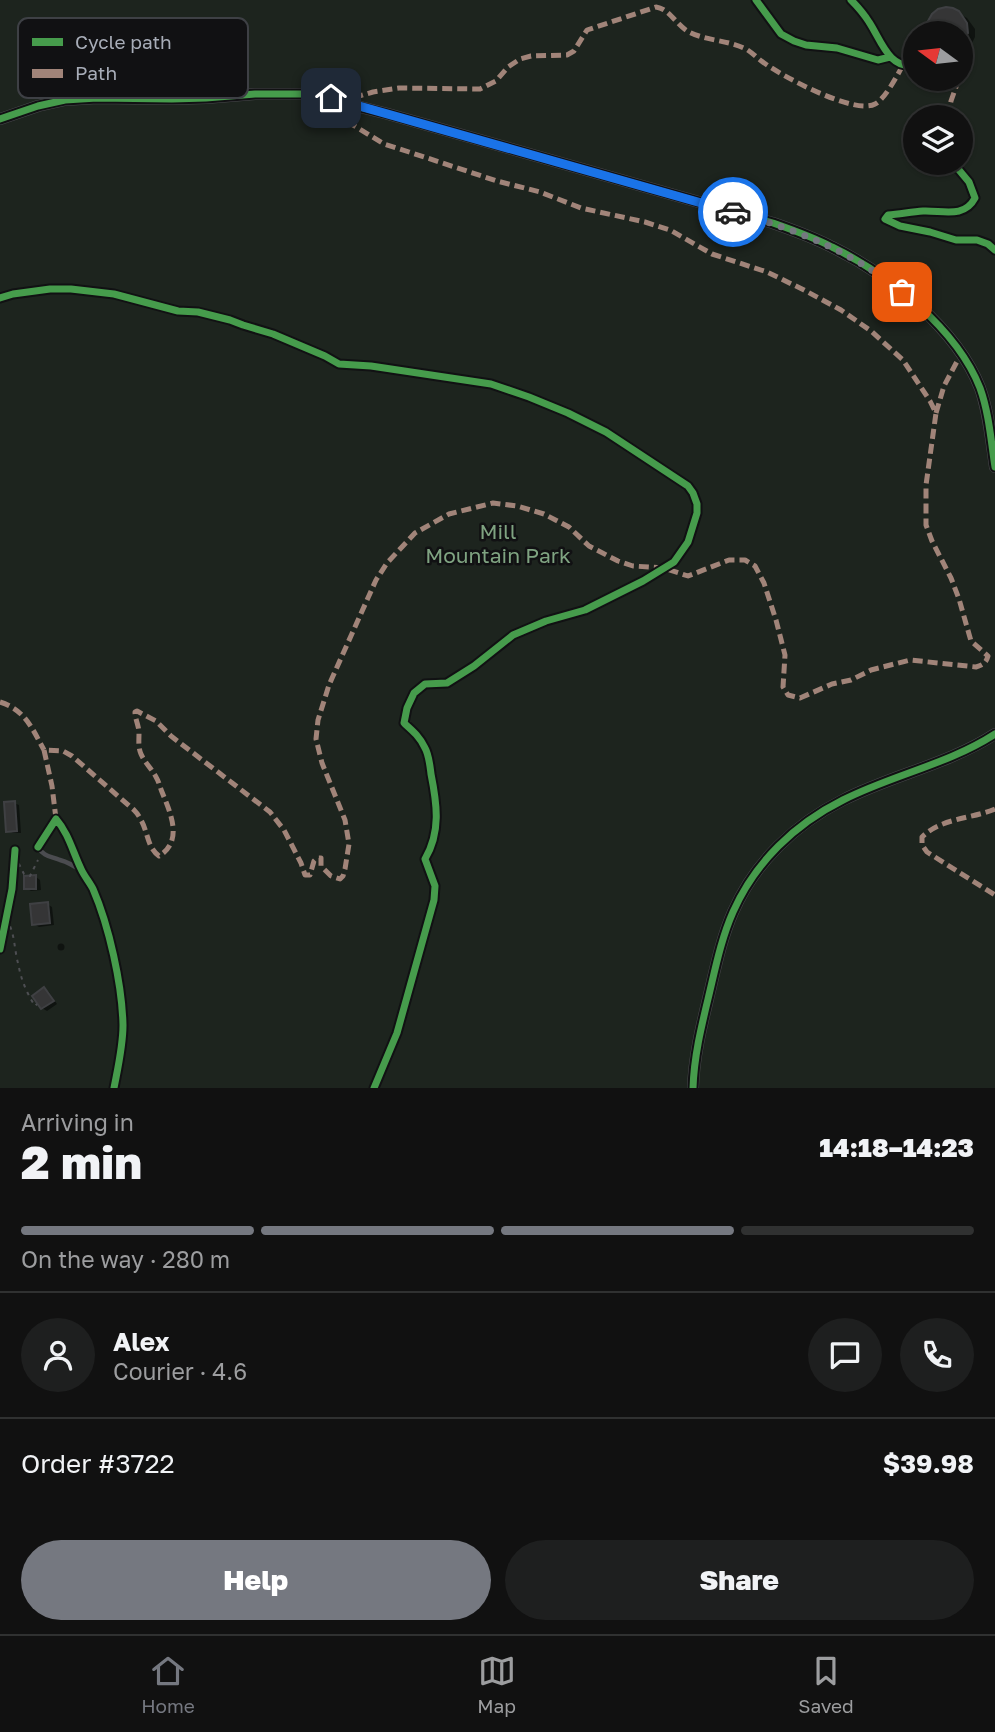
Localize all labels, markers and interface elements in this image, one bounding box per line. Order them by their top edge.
legend [18,18,248,98]
north arrow [903,21,973,91]
map controls [903,21,973,175]
text: Cycle path [75,30,172,53]
text: Path [75,61,117,84]
pin [301,68,361,128]
icon: home [312,79,350,117]
button: layers [903,105,973,175]
courier [698,177,768,247]
icon: car [714,193,752,231]
pin [872,262,932,322]
icon: bag [883,273,921,311]
park label: Mill Mountain Park [425,518,571,568]
text: Arriving in [21,1108,134,1136]
text: 14:18–14:23 [819,1132,974,1163]
text: 2 min [21,1134,142,1189]
text: On the way · 280 m [21,1245,230,1273]
button: person [21,1318,95,1392]
button: chat [808,1318,882,1392]
button: phone [900,1318,974,1392]
text: Alex [113,1326,170,1357]
text: Courier · 4.6 [113,1357,247,1385]
text: Order #3722 [21,1448,175,1479]
text: $39.98 [883,1448,974,1479]
button: Help [21,1540,491,1620]
button: Share [505,1540,974,1620]
tab: Home [141,1652,195,1717]
tab: Map [477,1652,516,1717]
tab: Saved [798,1652,854,1717]

